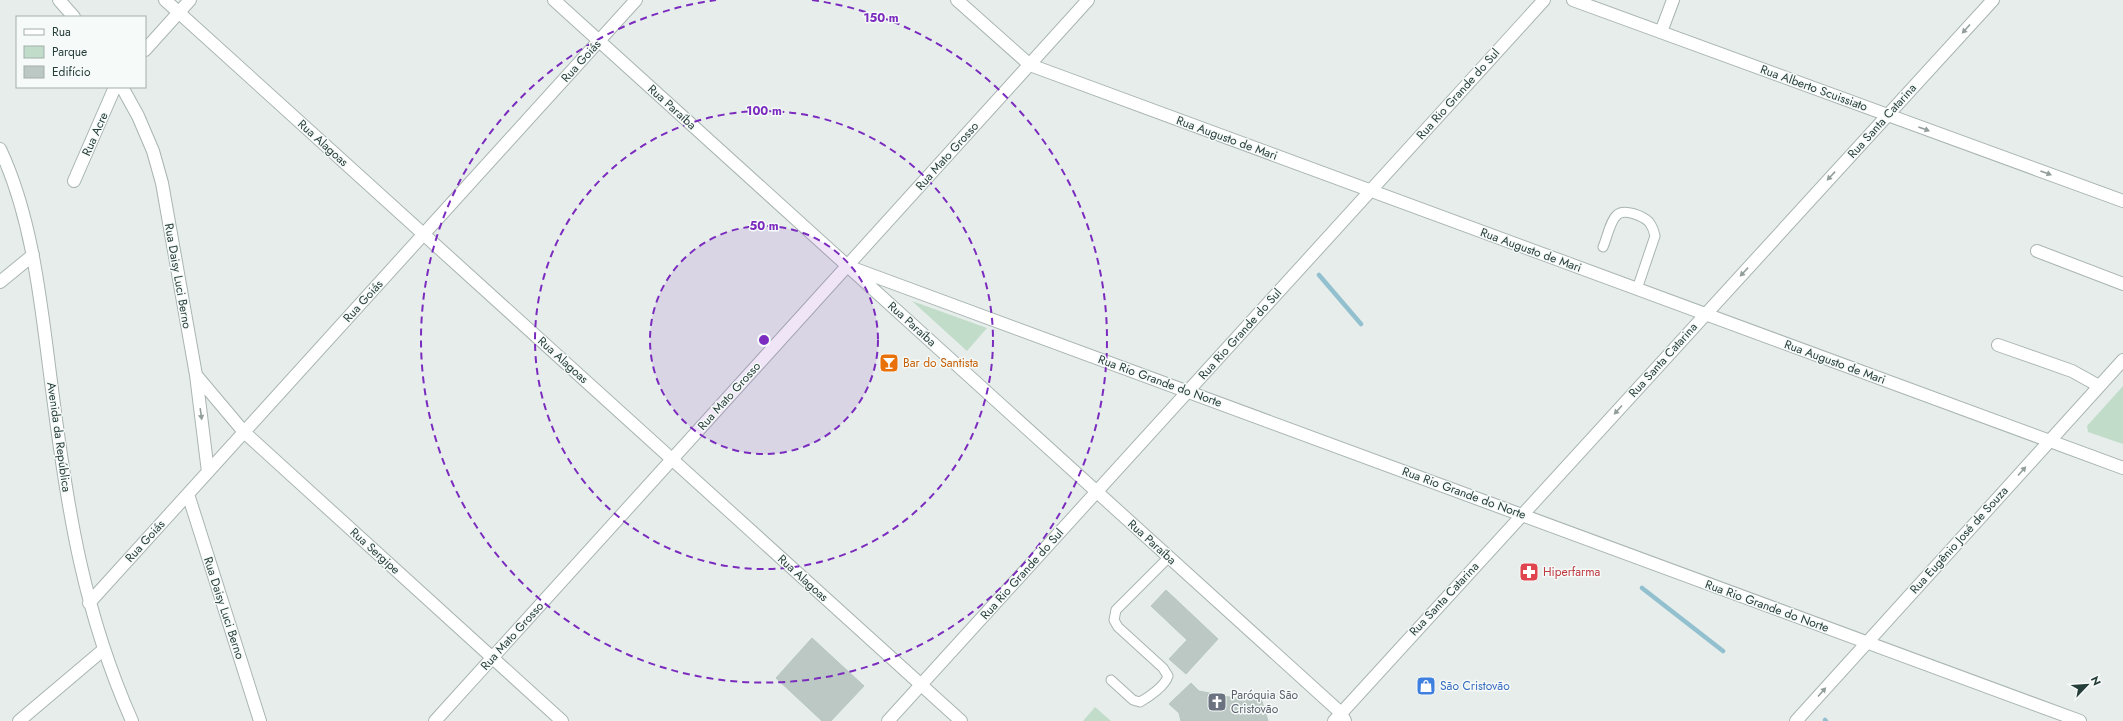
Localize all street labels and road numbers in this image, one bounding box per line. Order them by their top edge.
street label: Rua Goiás [557,36,605,86]
street label: Rua Rio Grande do Sul [1412,44,1504,144]
street label: Rua Alberto Scuissiato [1758,60,1871,116]
street label: Rua Santa Catarina [1843,79,1921,162]
street label: Rua Paraíba [644,80,700,134]
street label: Rua Acre [77,109,113,159]
street label: Rua Augusto de Mari [1174,111,1280,165]
street label: Rua Alagoas [294,115,352,171]
street label: Rua Mato Grosso [911,117,983,194]
street label: Rua Daisy Luci Berno [160,222,196,331]
street label: Rua Augusto de Mari [1478,223,1584,277]
street label: Rua Goiás [339,276,387,326]
street label: Rua Rio Grande do Sul [1194,284,1286,384]
street label: Rua Paraíba [884,297,940,351]
street label: Rua Santa Catarina [1624,318,1702,401]
street label: Rua Alagoas [534,332,592,388]
street label: Rua Augusto de Mari [1782,335,1888,389]
street label: Rua Rio Grande do Norte [1096,350,1224,412]
street label: Rua Mato Grosso [693,357,765,434]
street label: Avenida da República [42,381,76,493]
street label: Rua Rio Grande do Norte [1400,462,1528,524]
street label: Rua Eugênio José de Souza [1906,482,2012,598]
street label: Rua Paraíba [1124,515,1180,569]
street label: Rua Goiás [121,516,169,566]
street label: Rua Sergipe [346,524,404,578]
street label: Rua Rio Grande do Sul [976,524,1068,624]
street label: Rua Alagoas [774,550,832,606]
street label: Rua Daisy Luci Berno [199,554,249,662]
street label: Rua Santa Catarina [1405,558,1483,640]
street label: Rua Rio Grande do Norte [1703,575,1831,637]
street label: Rua Mato Grosso [476,597,548,674]

